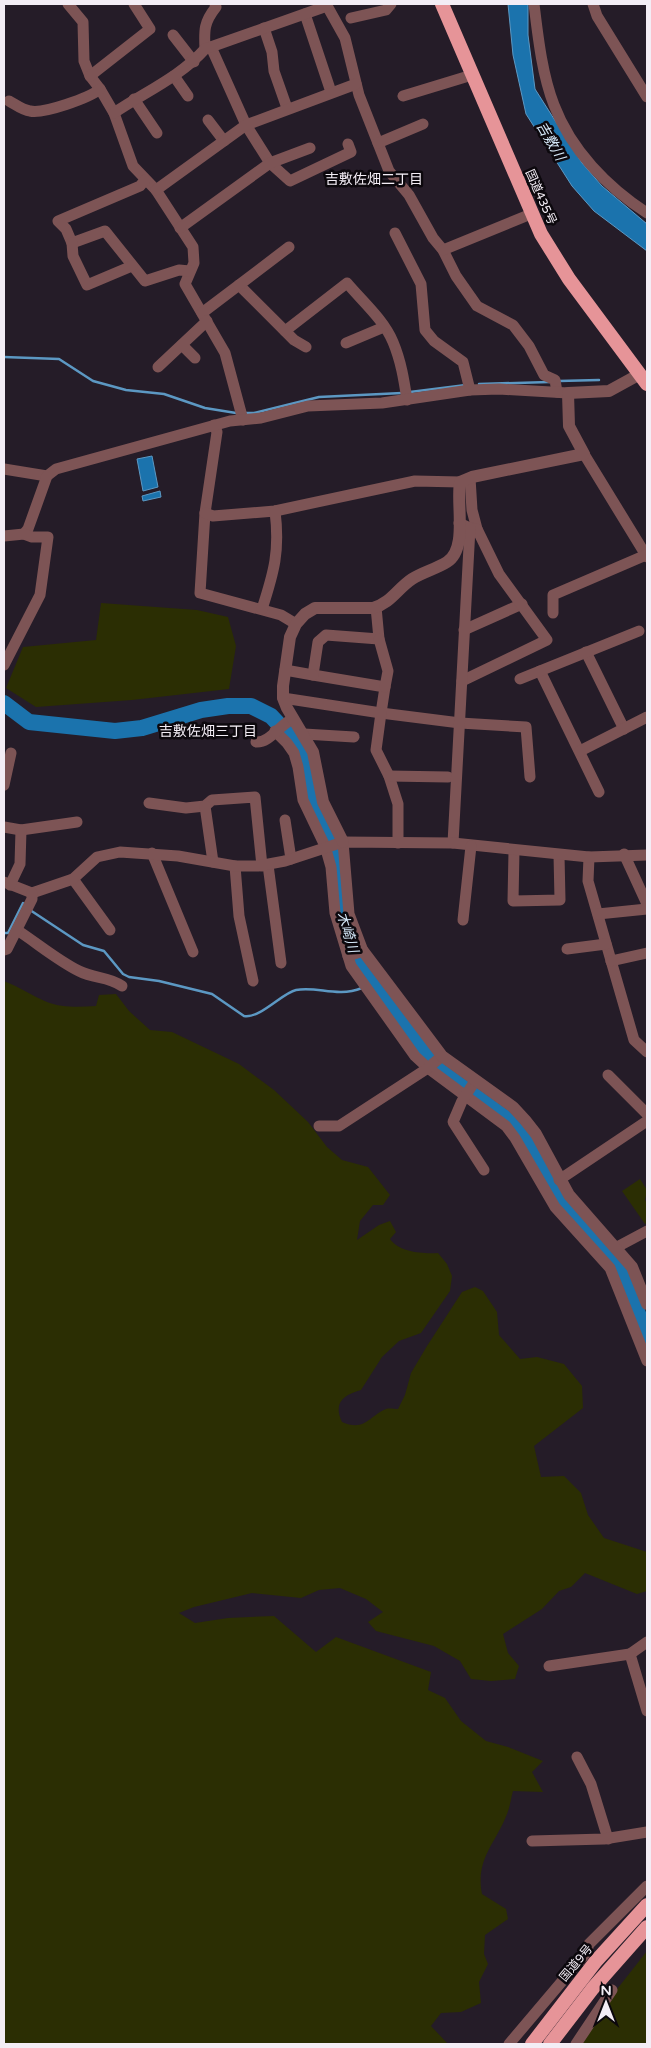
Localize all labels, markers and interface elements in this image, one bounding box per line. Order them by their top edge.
water label: 吉敷川 [533,119,569,165]
street label: 国道435号 [523,167,559,227]
district label: 吉敷佐畑二丁目 [325,171,423,188]
district label: 吉敷佐畑三丁目 [159,723,257,740]
water label: 木崎川 [333,910,362,957]
street label: 国道9号 [557,1942,595,1984]
north arrow [581,1978,631,2028]
text: N [600,1982,612,1999]

